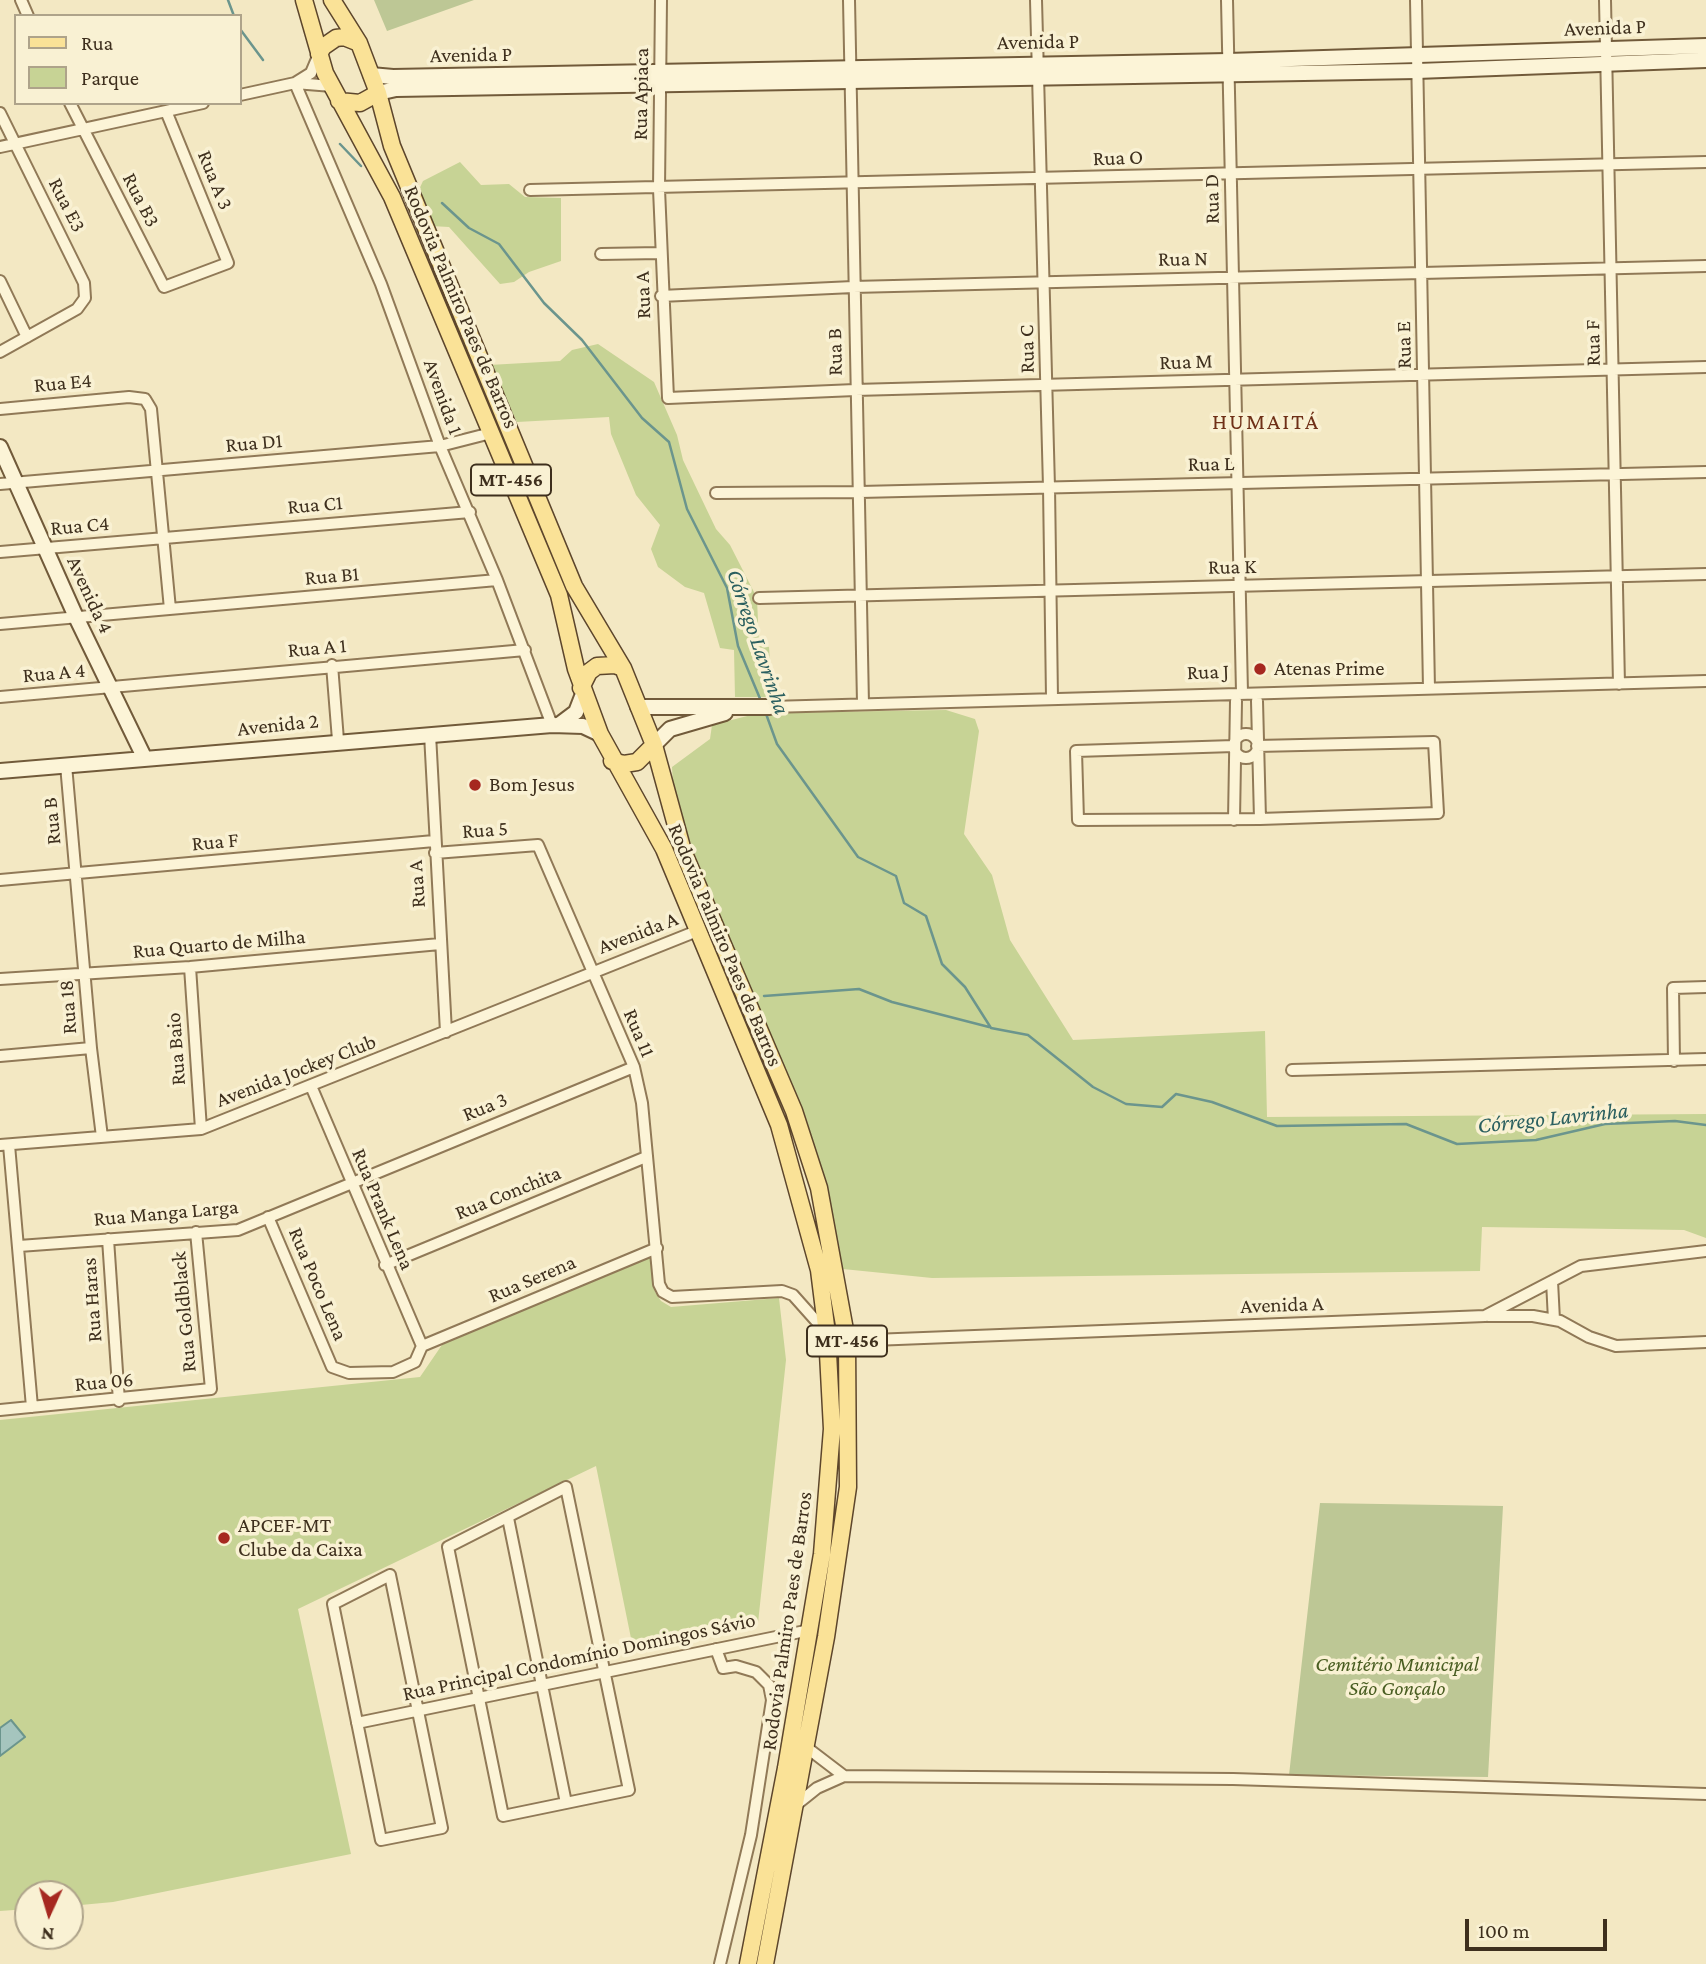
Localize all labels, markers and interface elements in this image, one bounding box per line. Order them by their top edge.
legend [14,14,242,105]
street label: Avenida P [1563,14,1647,42]
street label: Avenida P [997,29,1079,55]
text: Rua [81,31,113,55]
street label: Avenida P [430,42,512,68]
street label: Rua Apiaca [628,47,654,141]
text: Parque [81,66,139,90]
street label: Rua O [1092,145,1144,171]
street label: Rua A 3 [192,147,238,213]
street label: Rua B3 [117,169,165,231]
street label: Rua E3 [43,174,91,236]
street label: Rua D [1199,174,1225,224]
street label: Rodovia Palmiro Paes de Barros [398,182,524,432]
street label: Rua N [1158,246,1208,272]
street label: Rua A [630,271,656,319]
street label: Rua F [1580,320,1606,366]
street label: Rua E [1391,321,1417,369]
street label: Rua C [1014,325,1040,373]
street label: Rua B [822,328,848,376]
street label: Rua M [1159,348,1213,376]
street label: Avenida 1 [418,356,468,438]
street label: Rua E4 [33,368,93,398]
district label: HUMAITÁ [1213,408,1319,436]
street label: Rua D1 [224,428,284,458]
street label: Rua L [1187,451,1235,477]
road number: MT-456 [471,464,551,495]
street label: Rua C1 [286,490,344,520]
street label: Rua C4 [49,511,111,541]
street label: Avenida 4 [61,552,119,638]
street label: Rua K [1208,554,1256,580]
street label: Rua B1 [304,561,360,591]
water label: Córrego Lavrinha [720,566,796,718]
street label: Rua A 1 [287,633,347,663]
place label: Atenas Prime [1274,656,1385,682]
street label: Rua A 4 [22,658,86,688]
street label: Rua J [1186,659,1230,685]
marker: Atenas Prime [1252,661,1268,677]
street label: Avenida 2 [236,708,320,742]
place label: Bom Jesus [489,772,575,798]
marker: Bom Jesus [467,777,483,793]
street label: Rua B [37,796,67,846]
street label: Rua 5 [461,816,509,844]
street label: Rodovia Palmiro Paes de Barros [662,820,788,1070]
street label: Rua F [191,827,239,857]
street label: Rua A [403,859,431,909]
street label: Avenida A [594,906,682,960]
street label: Rua Quarto de Milha [132,924,306,964]
street label: Rua 18 [54,979,82,1035]
street label: Rua 11 [618,1005,660,1061]
street label: Rua Baio [161,1012,191,1086]
street label: Avenida Jockey Club [212,1029,380,1113]
street label: Rua 3 [459,1087,511,1127]
water label: Córrego Lavrinha [1476,1096,1630,1140]
street label: Rua Prank Lena [346,1144,420,1274]
street label: Rua Conchita [451,1160,565,1226]
street label: Rua Manga Larga [92,1194,240,1232]
street label: Rua Poco Lena [283,1224,353,1344]
street label: Rua Serena [485,1249,579,1309]
street label: Rua Goldblack [166,1251,202,1373]
street label: Rua Haras [76,1257,108,1343]
street label: Avenida A [1240,1291,1324,1319]
road number: MT-456 [807,1326,887,1357]
street label: Rua 06 [74,1367,134,1397]
street label: Rodovia Palmiro Paes de Barros [756,1490,818,1752]
place label: APCEF-MT Clube da Caixa [238,1513,363,1563]
marker: APCEF-MT Clube da Caixa [216,1530,232,1546]
street label: Rua Principal Condomínio Domingos Sávio [400,1607,758,1707]
park label: Cemitério Municipal São Gonçalo [1315,1652,1479,1702]
north arrow [14,1880,84,1950]
scale bar [1468,1904,1610,1948]
text: 100 m [1478,1919,1530,1943]
text: N [40,1924,55,1945]

